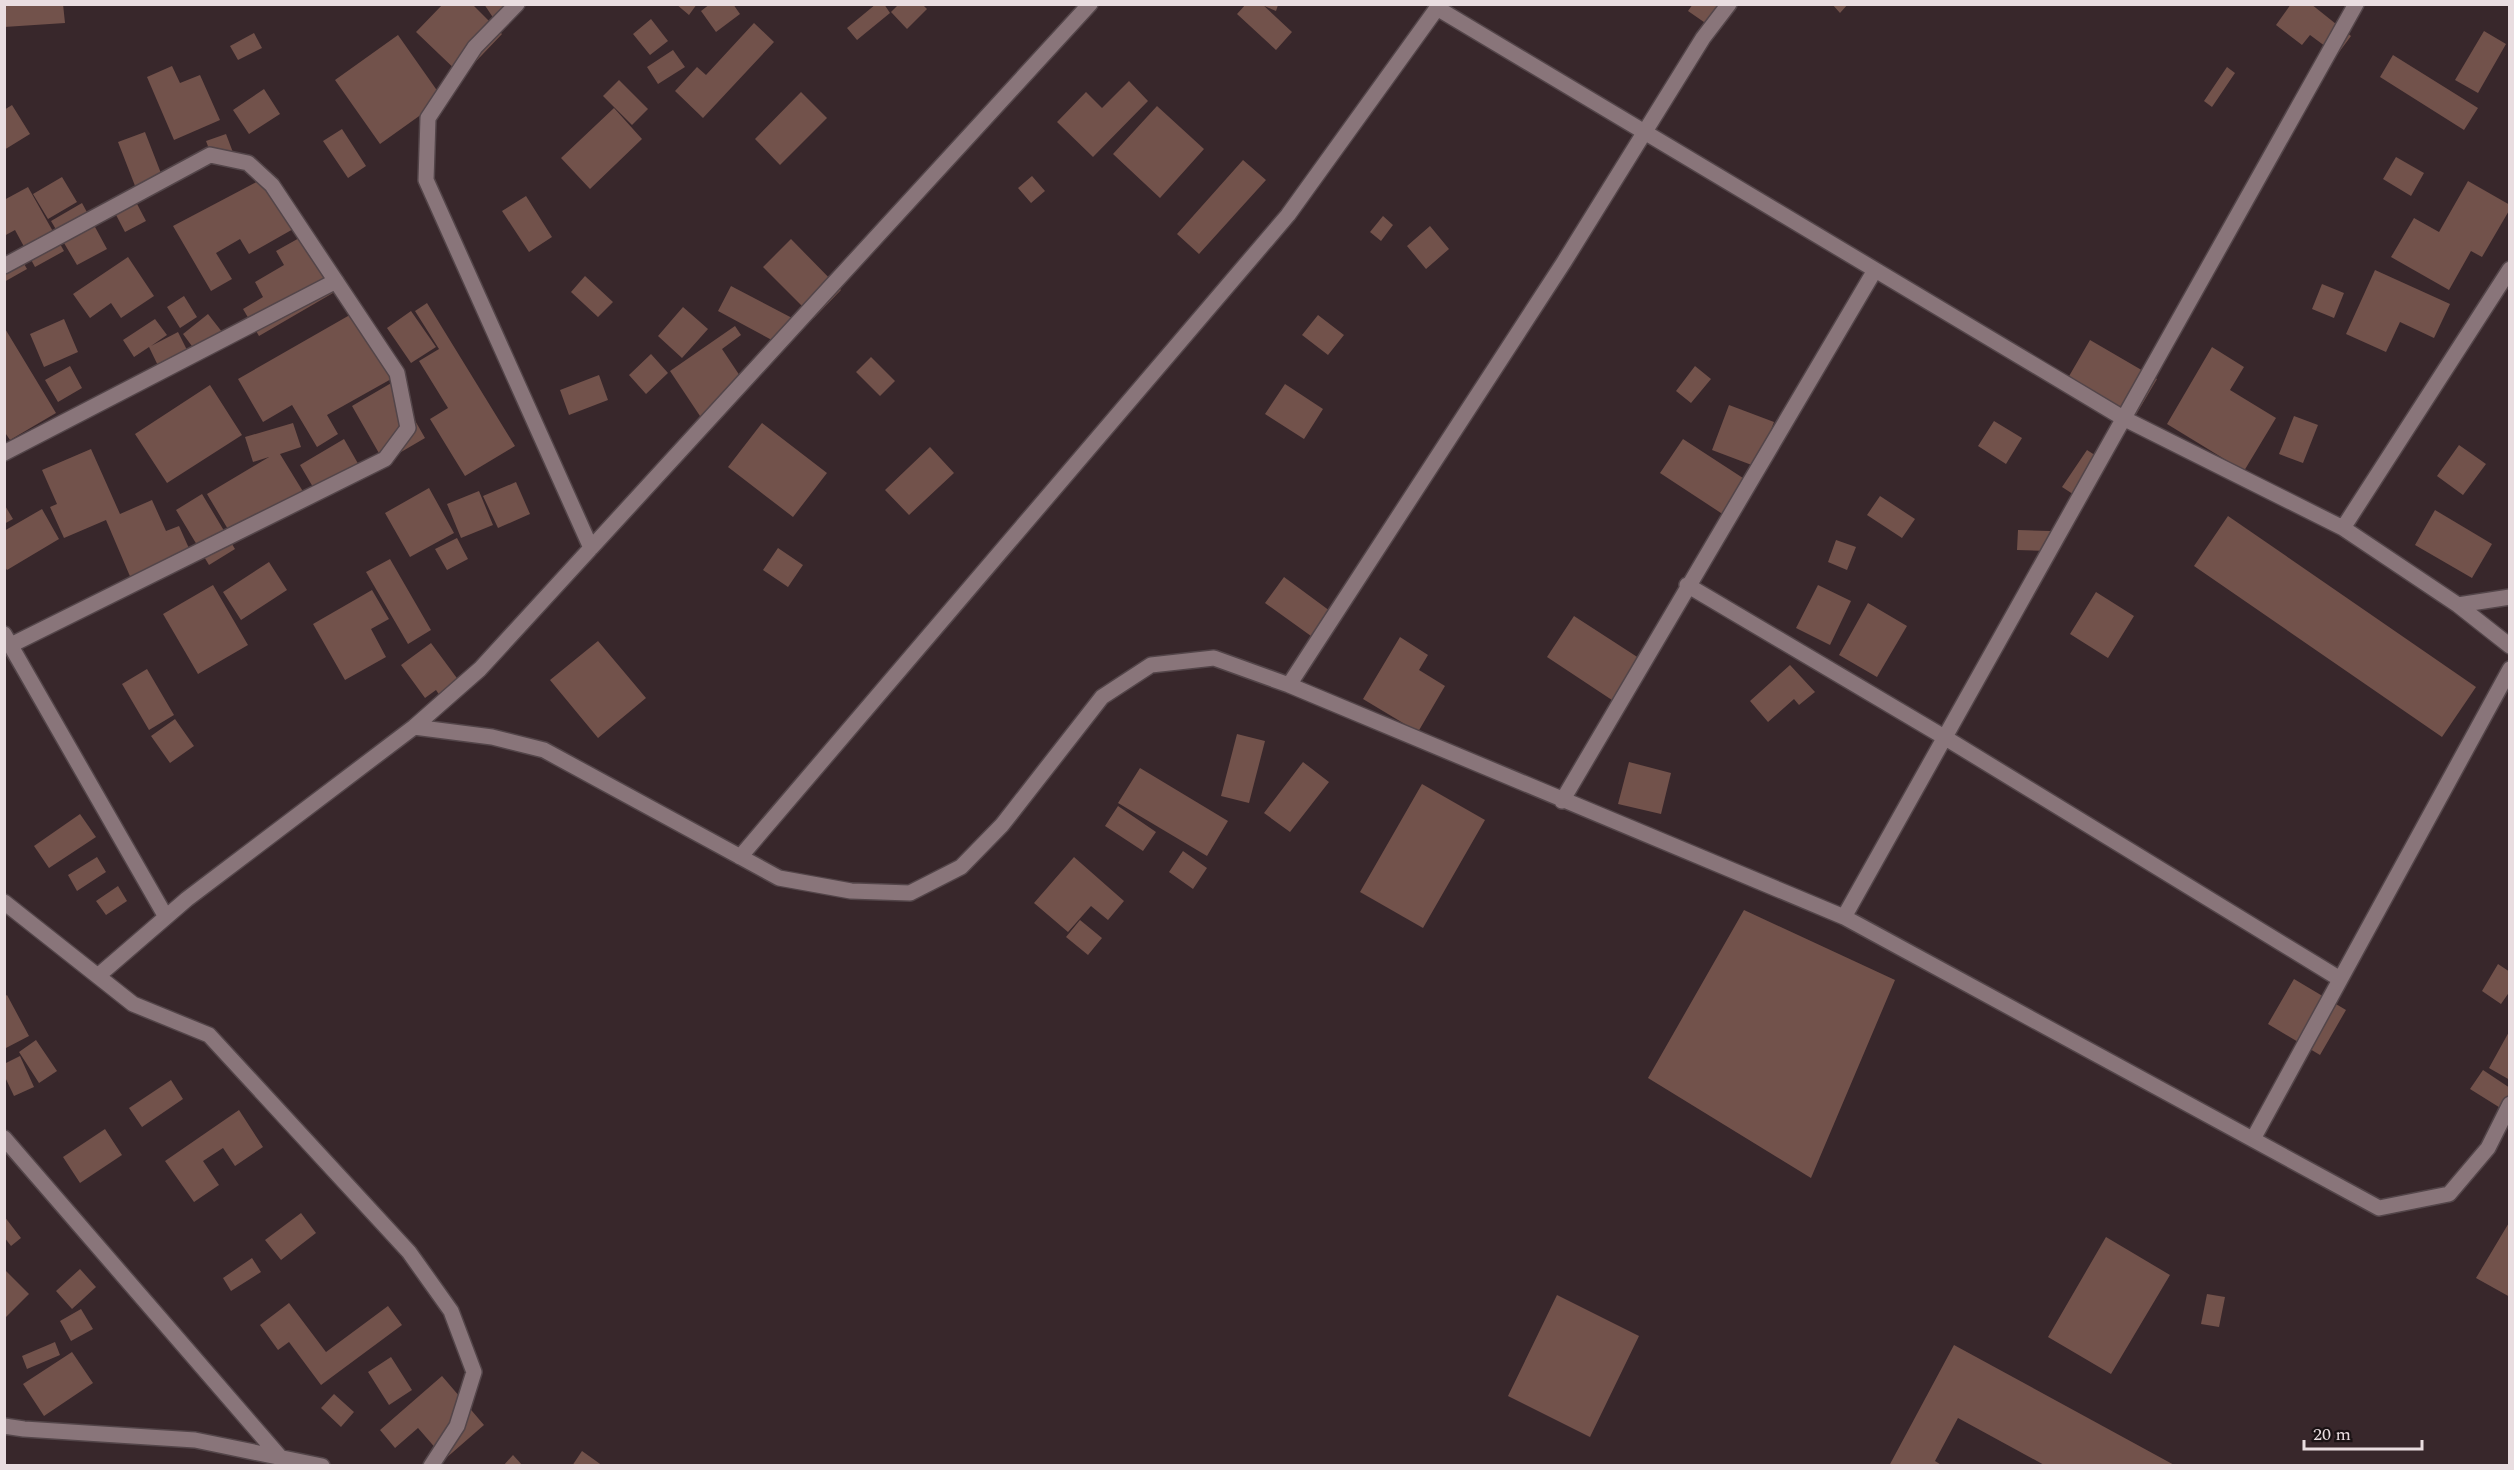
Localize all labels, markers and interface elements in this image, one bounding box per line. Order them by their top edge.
scale bar [2304,1413,2422,1451]
text: 20 m [2313,1421,2351,1448]

